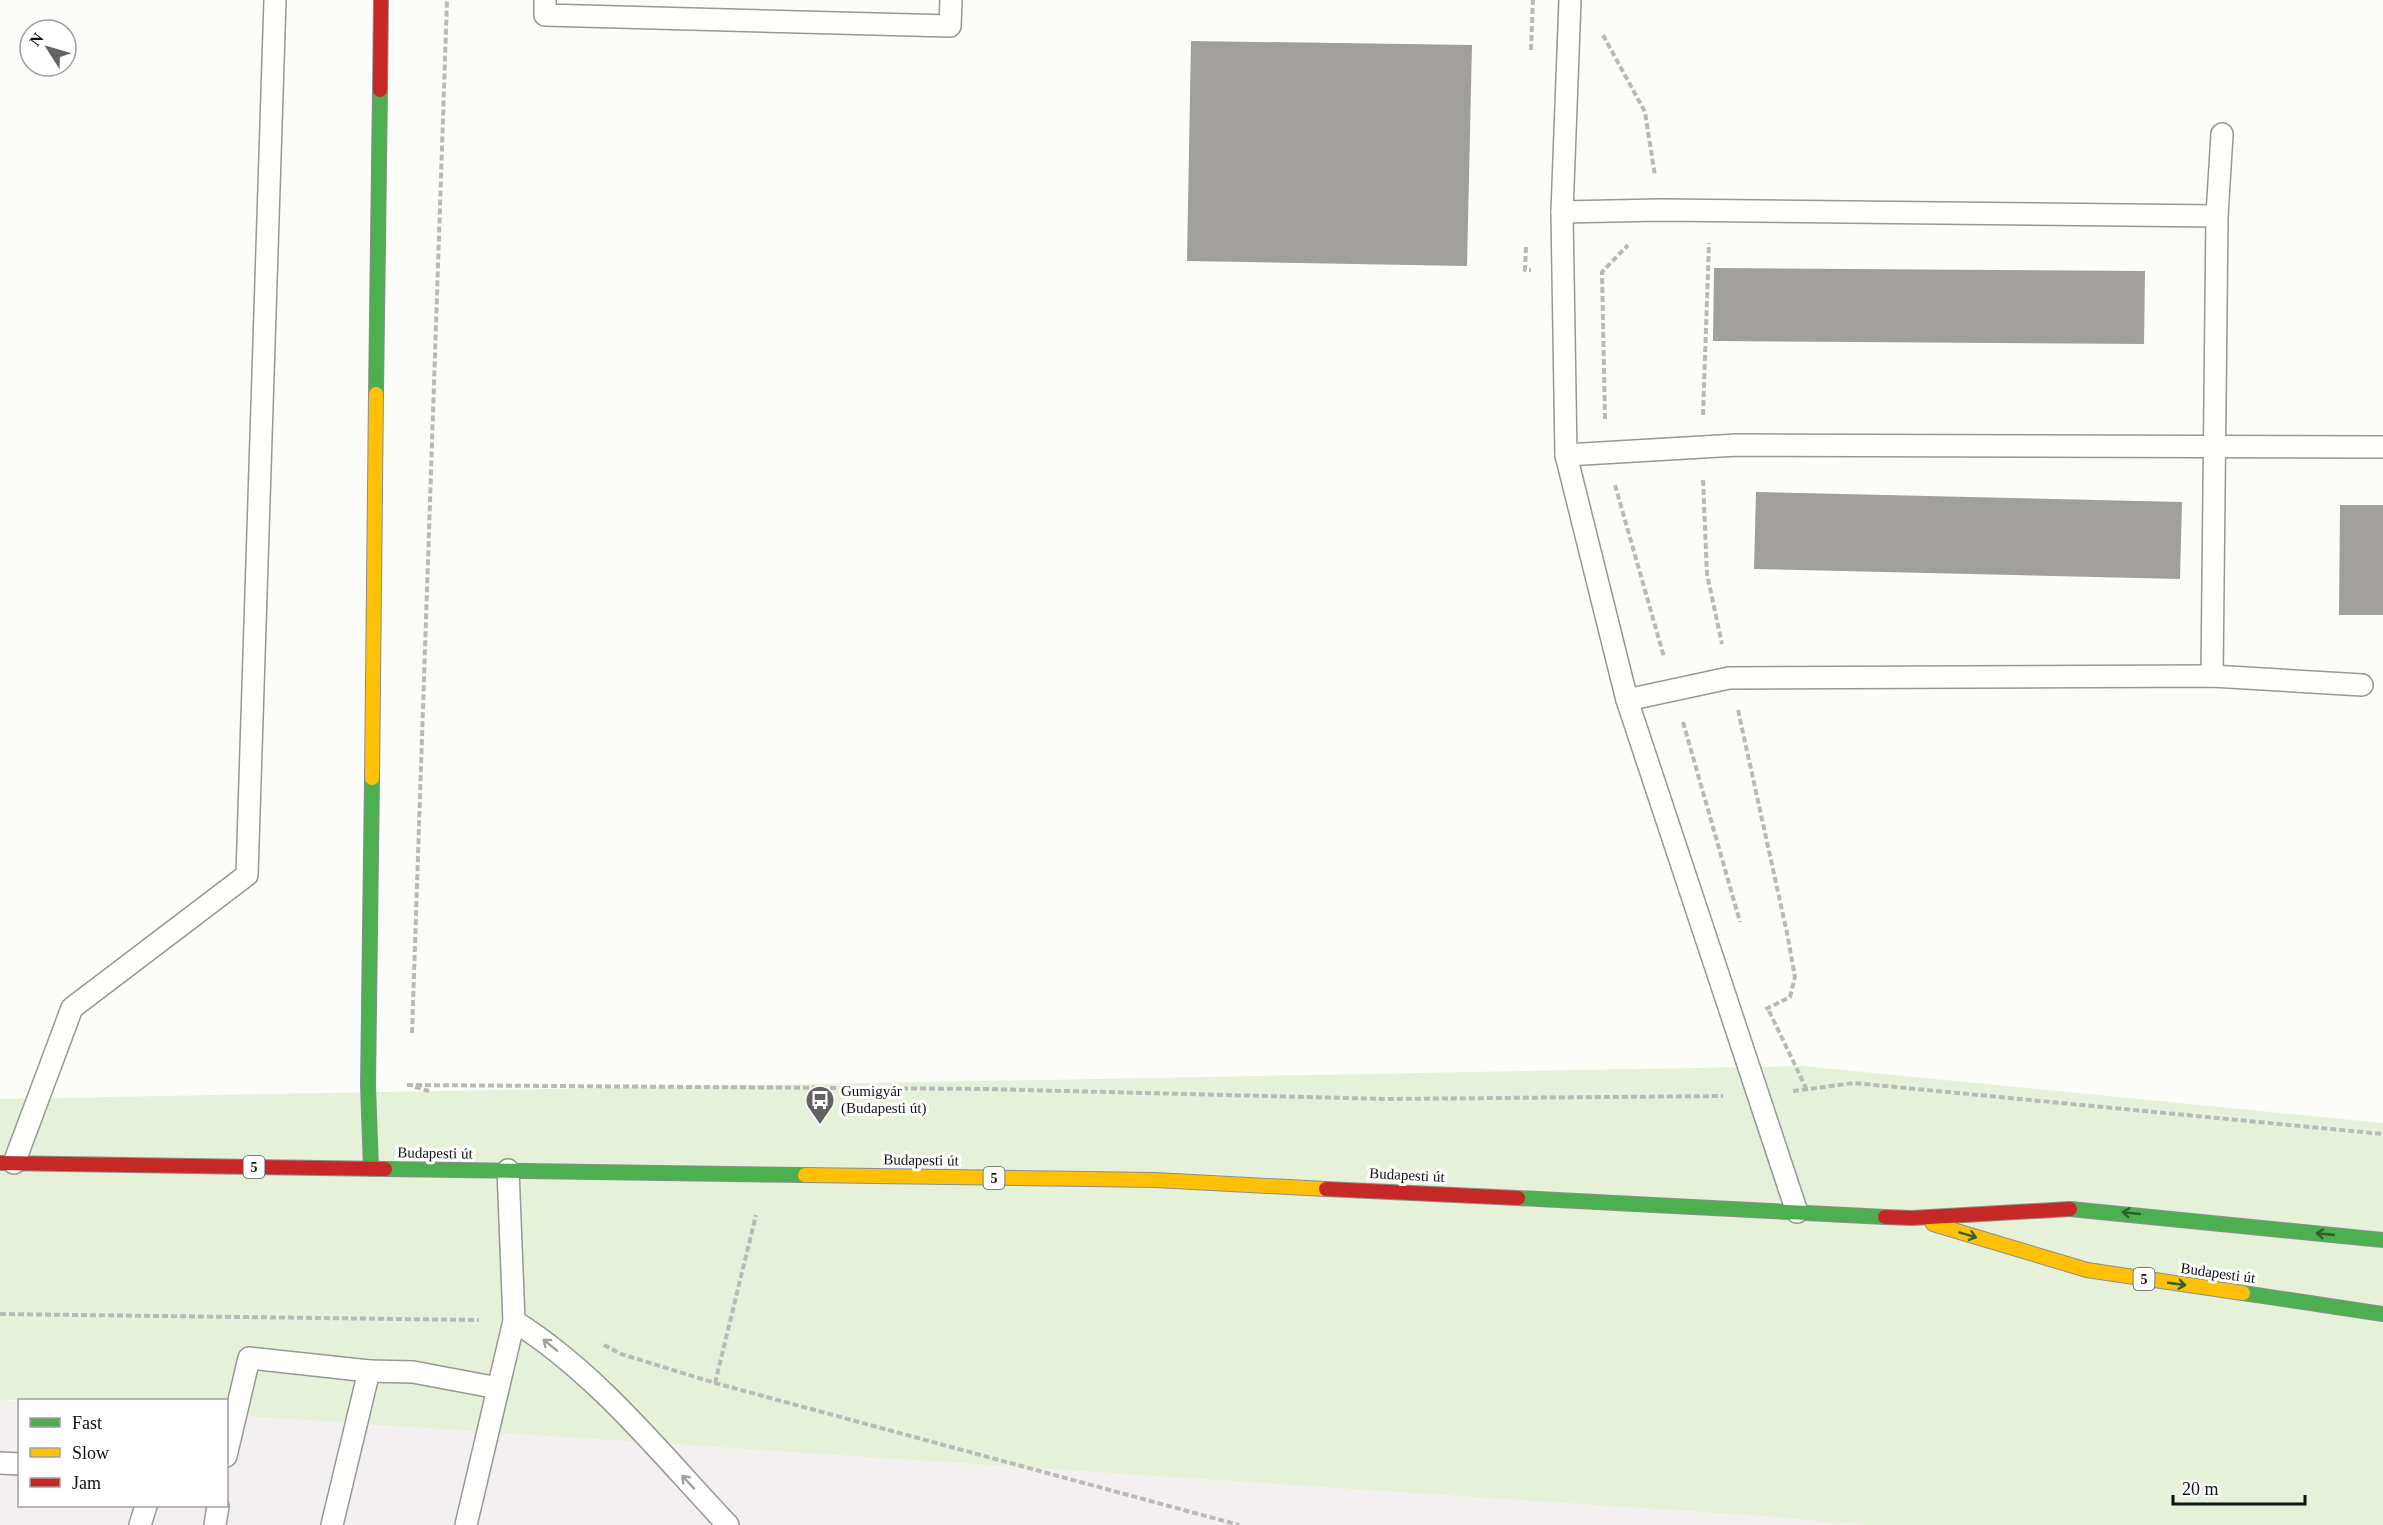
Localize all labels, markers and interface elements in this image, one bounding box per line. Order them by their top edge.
north arrow [18,18,78,78]
text: N [26,29,47,49]
place label: Gumigyár (Budapesti út) [841,1083,926,1117]
bus stop icon: Gumigyár (Budapesti út) [804,1084,836,1126]
street label: Budapesti út [397,1144,474,1162]
street label: Budapesti út [883,1151,960,1169]
road number: 5 [244,1156,264,1178]
street label: Budapesti út [1369,1165,1446,1185]
road number: 5 [984,1167,1004,1189]
one-way arrow [2122,1207,2141,1218]
one-way arrow [2315,1228,2335,1239]
one-way arrow [1958,1230,1977,1241]
street label: Budapesti út [2180,1260,2257,1286]
road number: 5 [2134,1268,2154,1290]
one-way arrow [2167,1278,2187,1289]
one-way arrow [543,1338,559,1351]
legend [18,1399,228,1507]
text: Fast [72,1413,102,1433]
text: Slow [72,1443,109,1463]
scale bar [2173,1468,2305,1506]
text: Jam [72,1473,101,1493]
one-way arrow [681,1475,695,1490]
text: 20 m [2182,1479,2219,1499]

